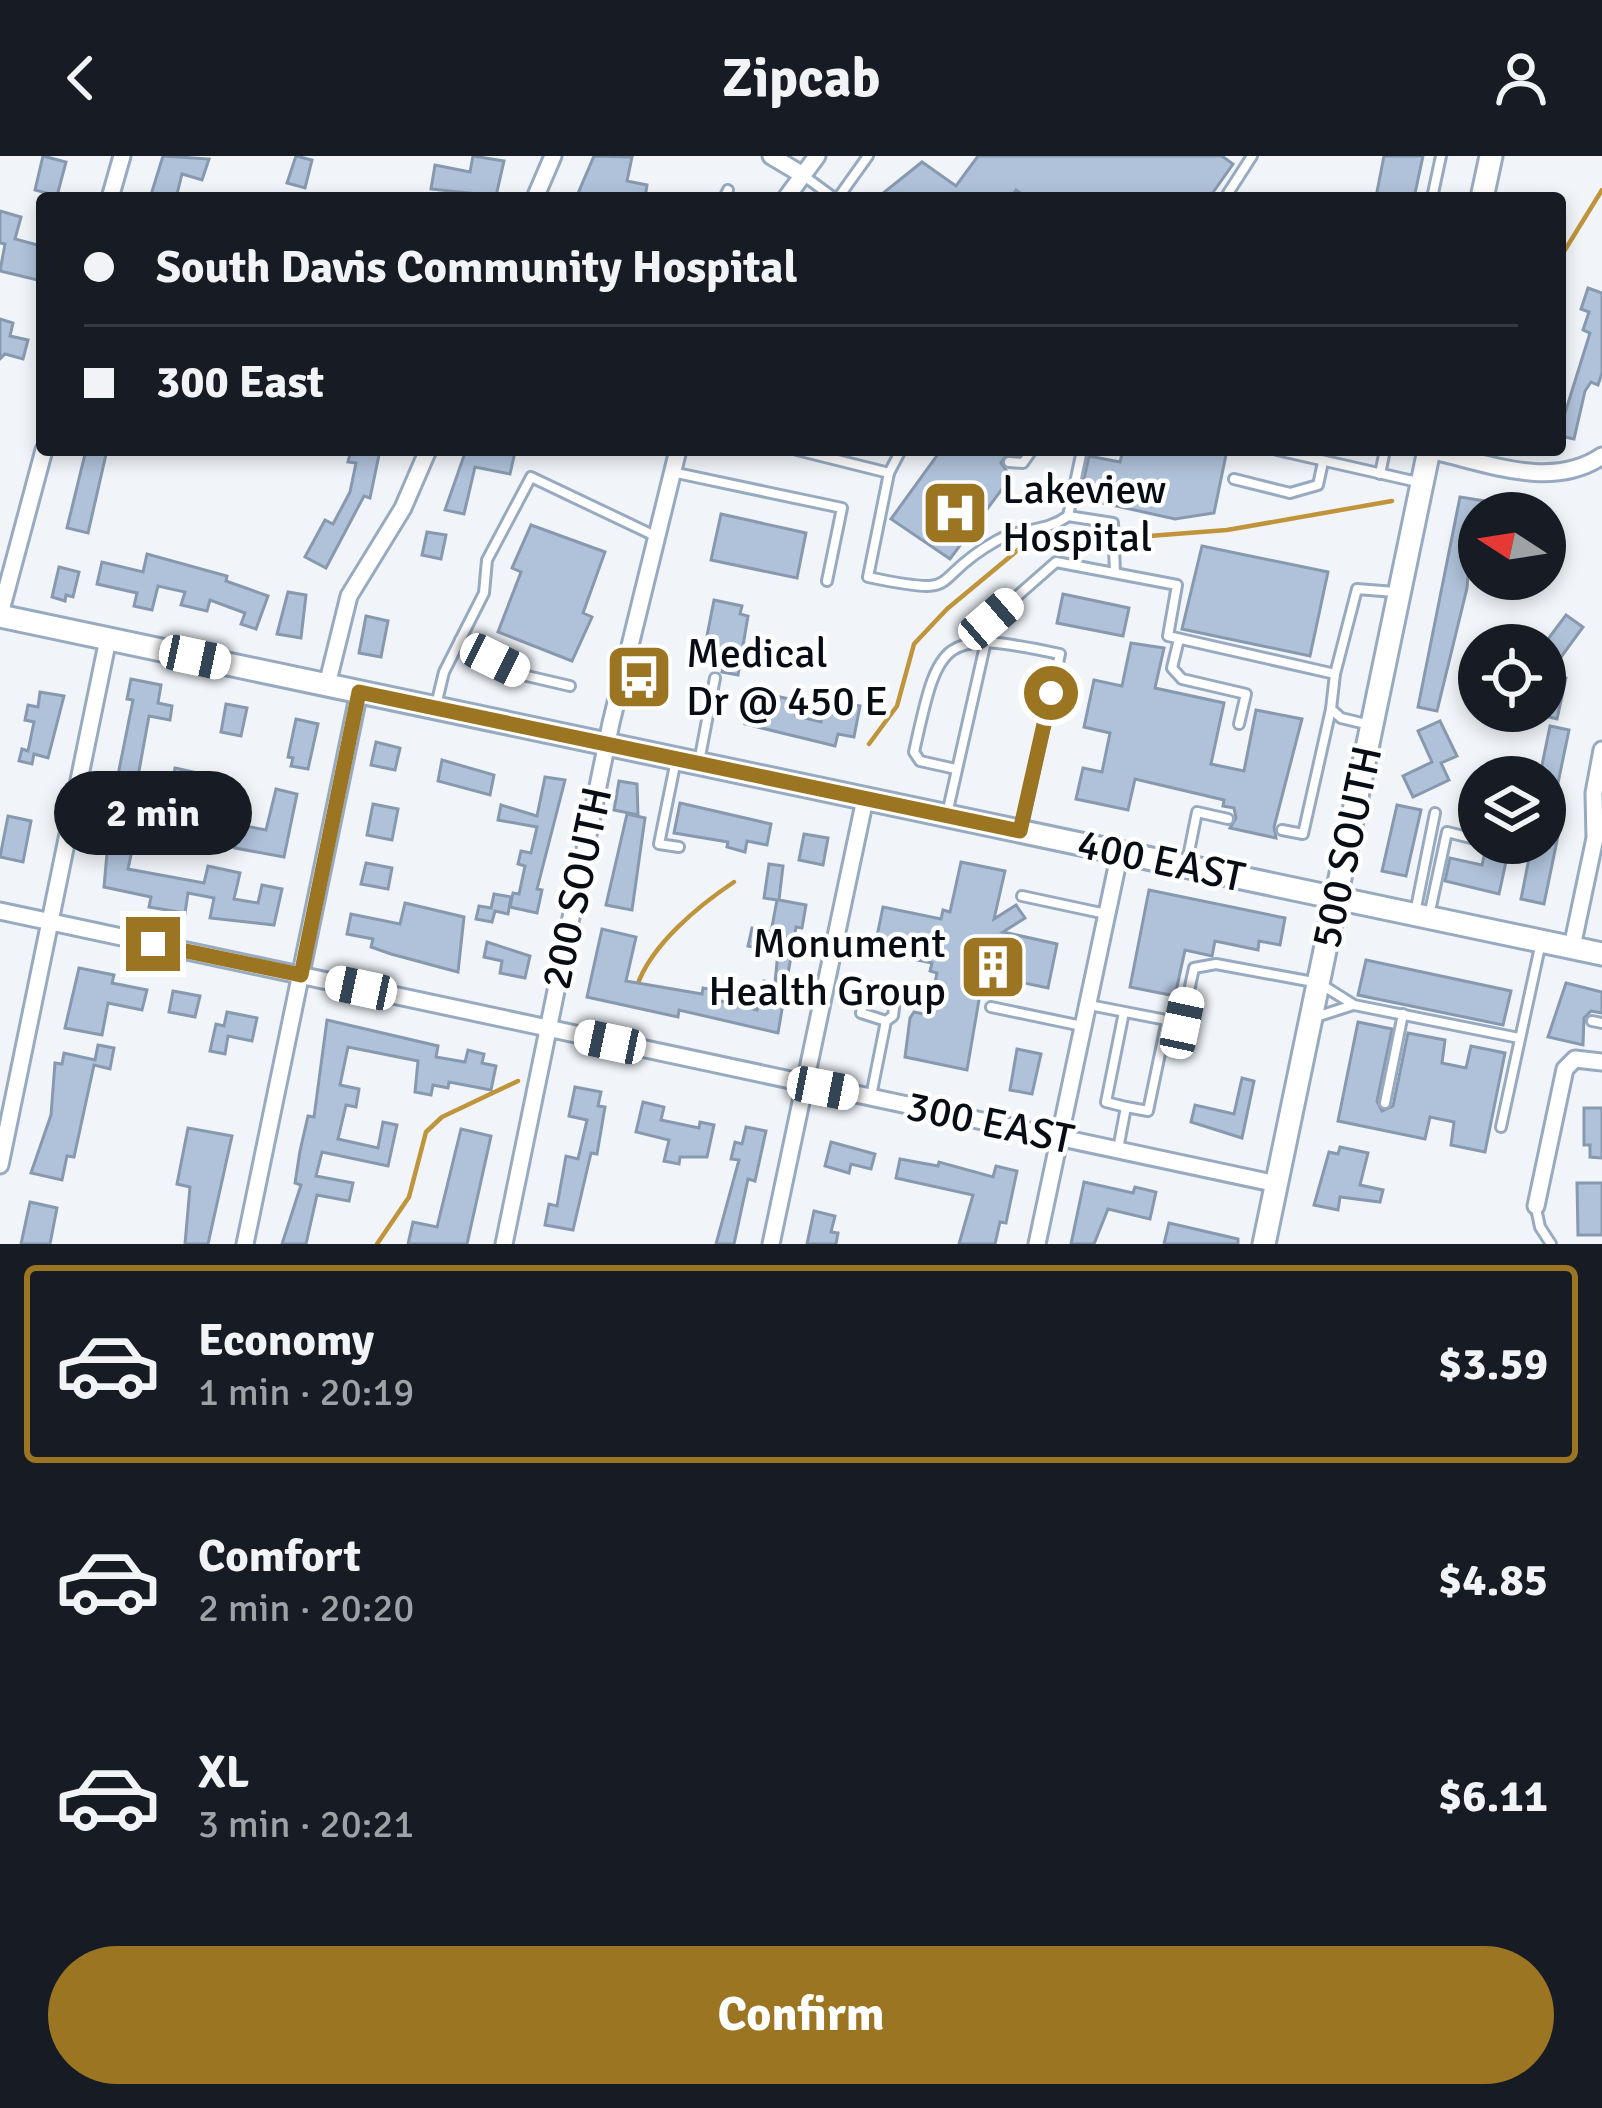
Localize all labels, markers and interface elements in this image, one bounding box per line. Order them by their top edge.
icon: back [48,45,114,111]
text: Zipcab [722,45,880,112]
icon: person [1488,45,1554,111]
text: South Davis Community Hospital [156,240,798,295]
text: 300 East [156,355,324,410]
place label: Lakeview Hospital [1002,464,1166,563]
hospital icon: Lakeview Hospital [920,478,990,548]
north arrow [1458,492,1566,600]
map controls [1458,492,1566,864]
car [952,582,1030,656]
button: locate [1458,624,1566,732]
car [455,628,535,692]
place label: Medical Dr @ 450 E [686,628,888,727]
car [156,632,234,682]
bus stop icon: Medical Dr @ 450 E [604,642,674,712]
route start [1024,666,1078,720]
street label: 500 SOUTH [1301,741,1393,953]
button: layers [1458,756,1566,864]
callout: 2 min [54,770,252,854]
street label: 200 SOUTH [531,782,623,994]
text: 2 min [106,789,200,837]
street label: 400 EAST [1073,818,1250,904]
route end [126,917,180,971]
place label: Monument Health Group [708,918,946,1017]
building icon: Monument Health Group [958,932,1028,1002]
car [322,963,400,1013]
car [1157,984,1207,1062]
car [571,1017,649,1067]
car [784,1063,862,1113]
street label: 300 EAST [902,1080,1079,1166]
icon: car [54,1310,162,1418]
text: Economy [198,1313,374,1368]
text: $3.59 [1438,1337,1548,1392]
text: 1 min · 20:19 [198,1368,414,1416]
icon: car [54,1526,162,1634]
text: Comfort [198,1529,361,1584]
text: $4.85 [1438,1553,1548,1608]
text: 2 min · 20:20 [198,1584,414,1632]
icon: car [54,1742,162,1850]
text: XL [198,1745,249,1800]
text: $6.11 [1438,1769,1548,1824]
text: 3 min · 20:21 [198,1800,414,1848]
button: Confirm [48,1946,1554,2084]

